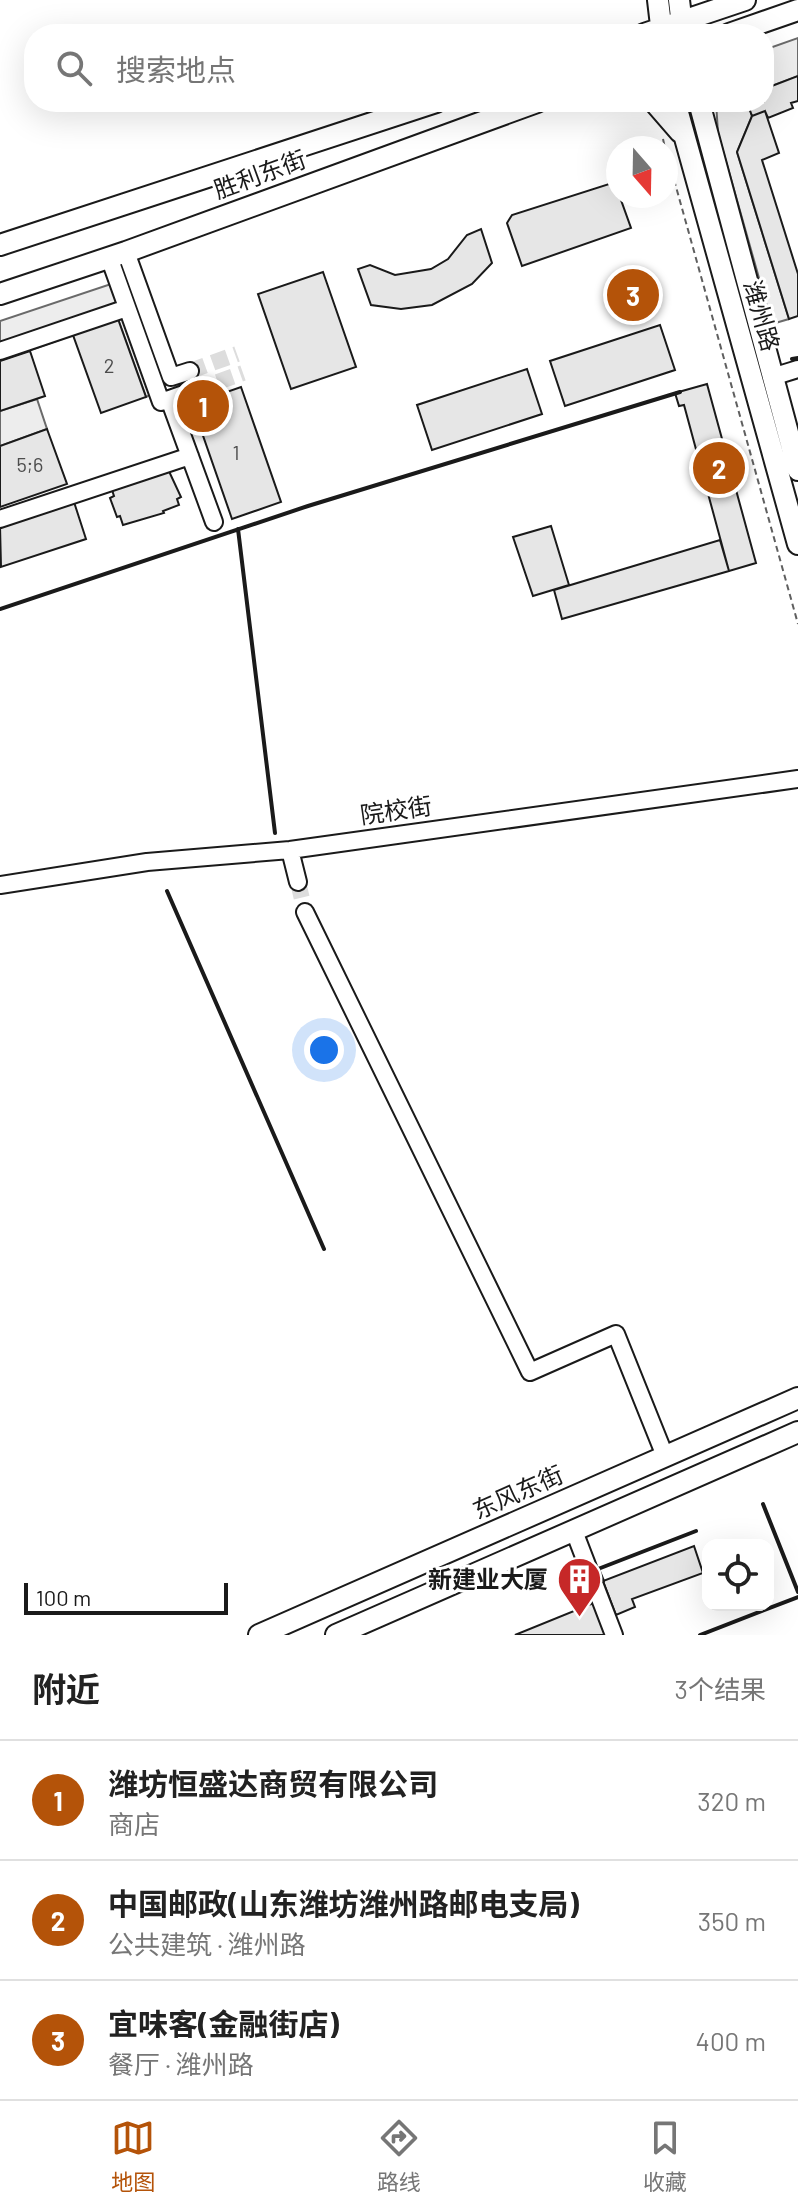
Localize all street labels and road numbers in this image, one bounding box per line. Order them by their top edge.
street label: 胜利东街 [209,144,310,204]
street label: 潍州路 [739,277,786,354]
street label: 院校街 [358,790,433,829]
street label: 东风东街 [468,1459,567,1524]

